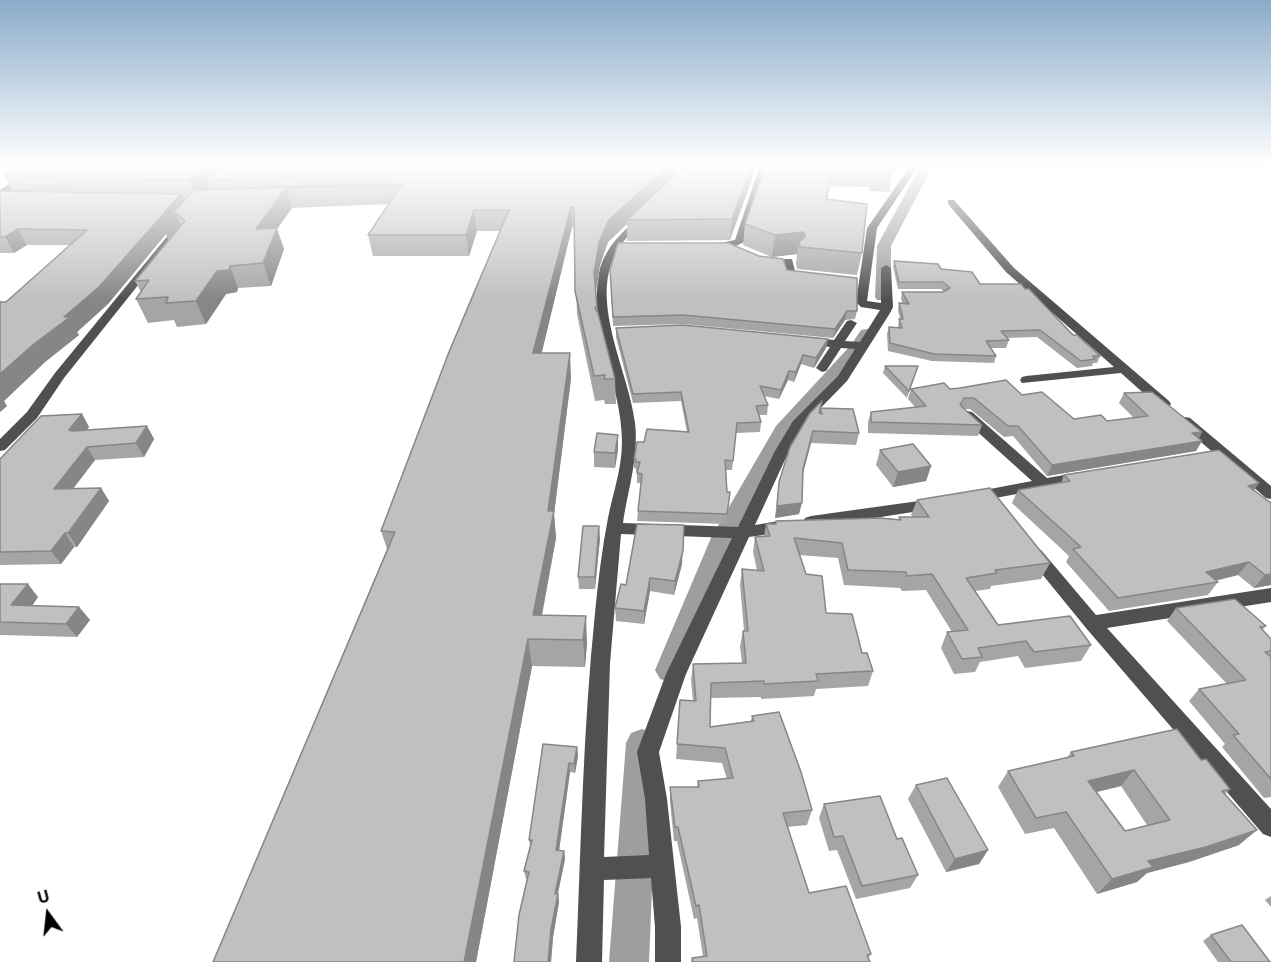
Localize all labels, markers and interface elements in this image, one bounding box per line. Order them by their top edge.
north arrow [18,884,78,944]
text: U [35,884,52,909]

